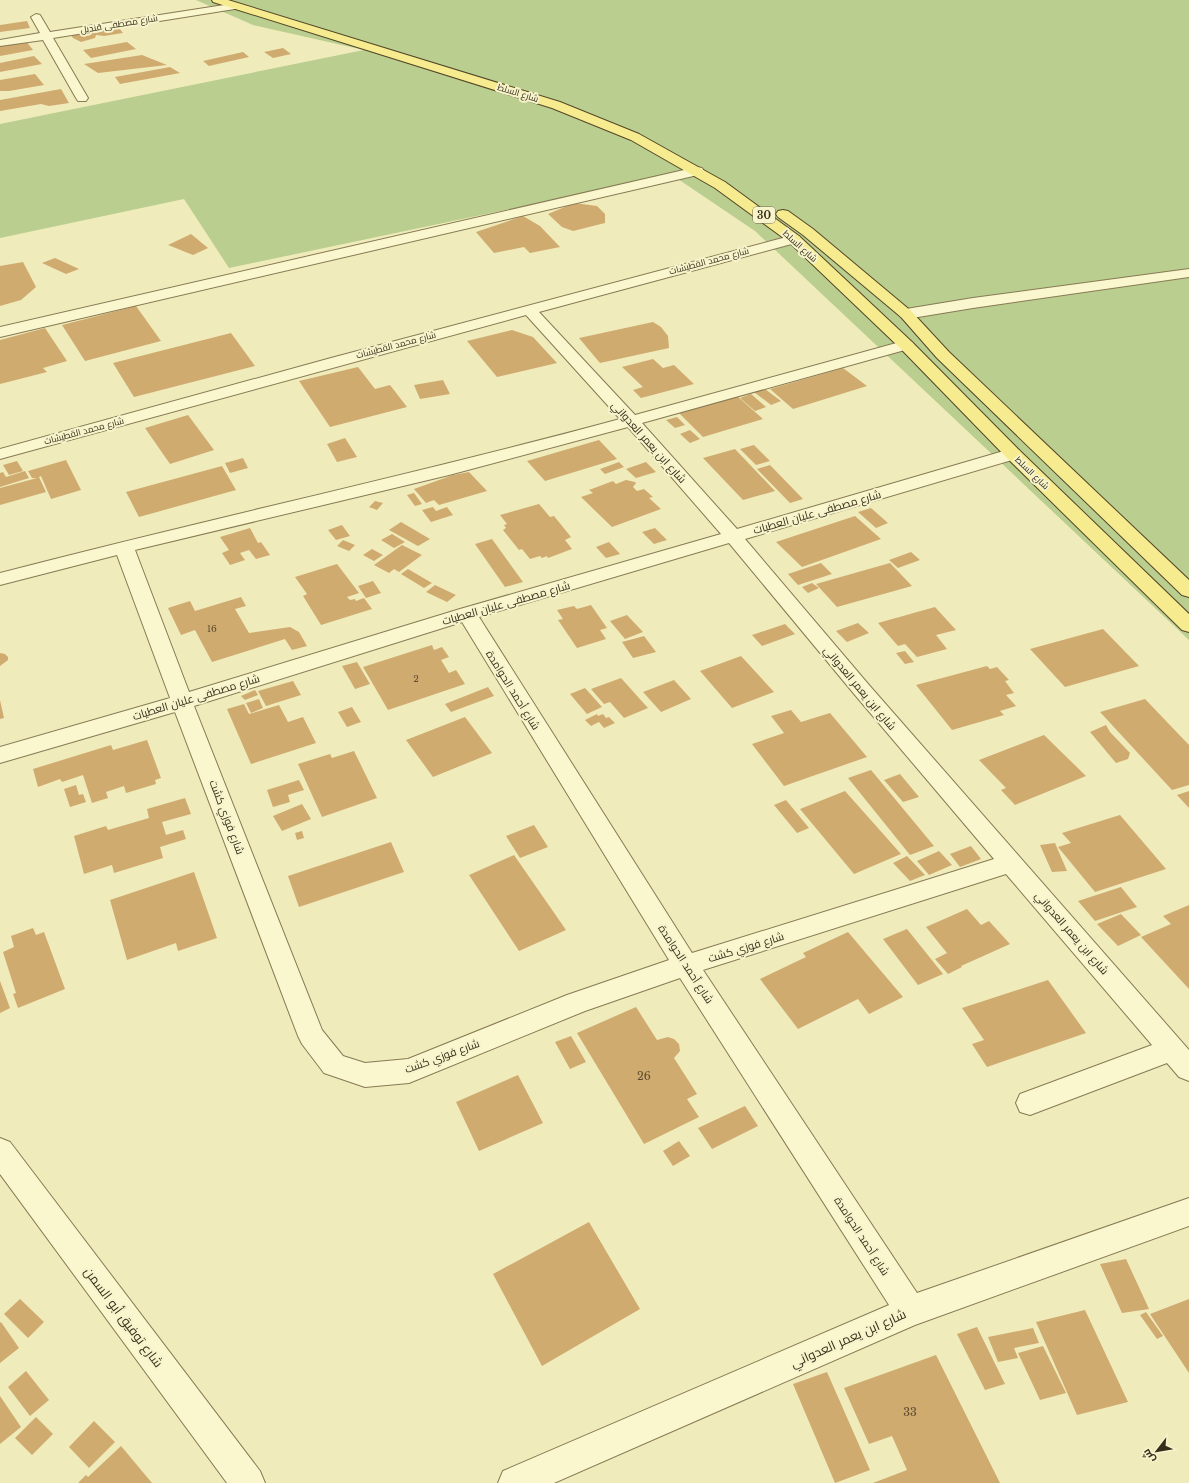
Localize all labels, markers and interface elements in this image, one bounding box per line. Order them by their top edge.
street label: شارع مصطفى قنديل [79,12,159,36]
street label: شارع السلط [496,81,540,105]
road number: 30 [753,207,775,223]
street label: شارع السلط [780,227,820,265]
street label: شارع محمد القطيشات [668,245,750,277]
street label: شارع محمد القطيشات [355,329,437,361]
street label: شارع ابن يعمر العدواني [607,398,690,487]
street label: شارع محمد القطيشات [43,415,125,447]
street label: شارع السلط [1013,454,1051,492]
street label: شارع مصطفى عليان العطيات [751,487,883,538]
street label: شارع مصطفى عليان العطيات [440,578,572,629]
house number: 16 [207,623,217,634]
street label: شارع ابن يعمر العدواني [819,643,899,734]
street label: شارع أحمد الحوامدة [482,648,543,733]
street label: شارع مصطفى عليان العطيات [131,671,262,724]
house number: 2 [413,673,419,684]
street label: شارع فوزي كشت [204,778,248,857]
street label: شارع ابن يعمر العدواني [1031,889,1112,979]
street label: شارع أحمد الحوامدة [654,922,717,1007]
street label: شارع فوزي كشت [706,929,786,967]
street label: شارع فوزي كشت [403,1036,482,1078]
house number: 26 [637,1069,651,1083]
street label: شارع أحمد الحوامدة [830,1194,893,1279]
street label: شارع توفيق أبو السمن [80,1264,167,1371]
street label: شارع ابن يعمر العدواني [788,1305,909,1373]
house number: 33 [903,1405,917,1419]
north arrow [1137,1431,1177,1471]
text: ش [1139,1446,1158,1466]

